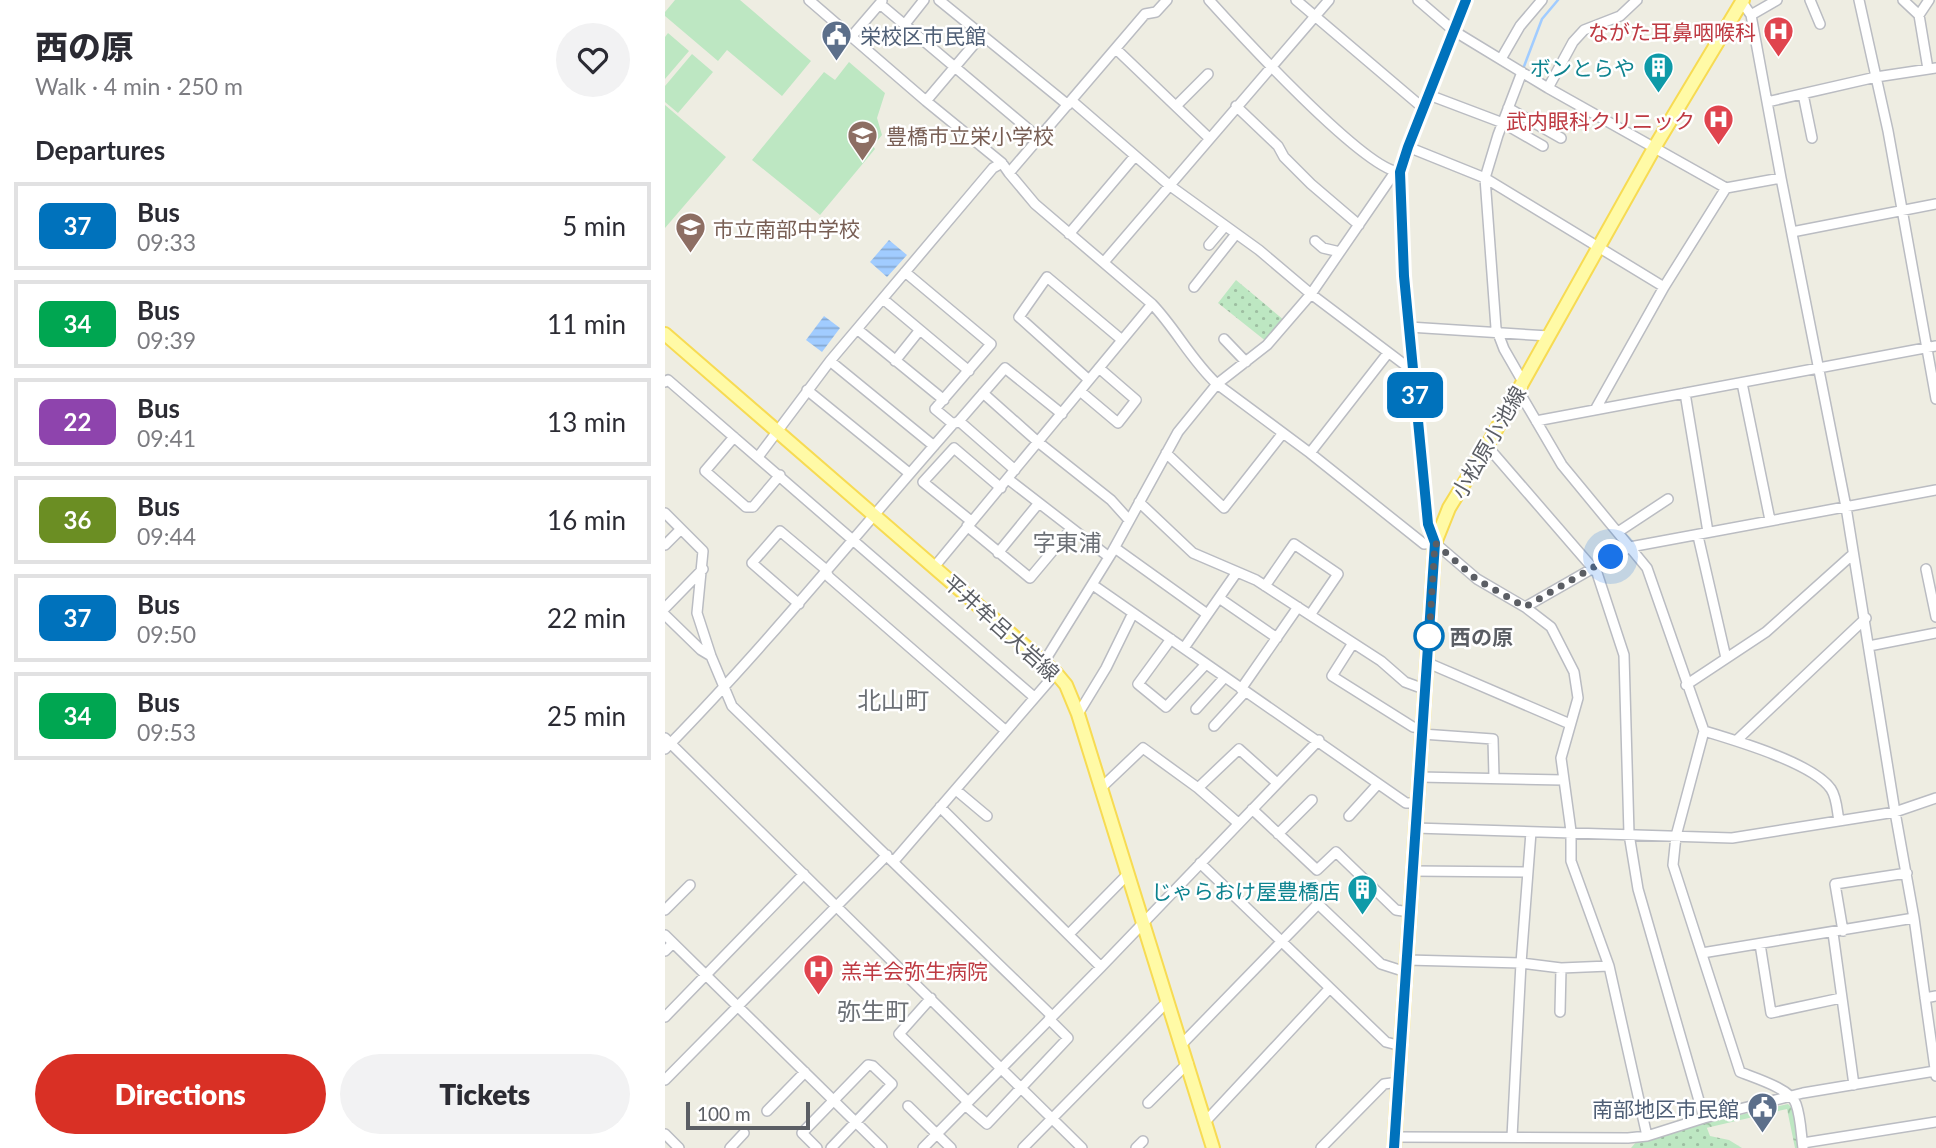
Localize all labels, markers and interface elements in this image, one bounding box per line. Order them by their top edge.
hospital icon: ながた耳鼻咽喉科 [1762,14,1796,58]
public building icon: 栄校区市民館 [820,18,854,62]
place label: ながた耳鼻咽喉科 [1588,19,1756,44]
button: heart [556,23,630,97]
place label: 栄校区市民館 [860,23,986,48]
text: 西の原 [35,26,134,66]
building icon: ボンとらや [1641,50,1675,94]
place label: ボンとらや [1530,55,1635,80]
text: Walk · 4 min · 250 m [35,72,243,100]
hospital icon: 武内眼科クリニック [1701,103,1735,147]
place label: 武内眼科クリニック [1506,108,1695,133]
school or university icon: 豊橋市立栄小学校 [846,118,880,162]
place label: 豊橋市立栄小学校 [886,123,1054,148]
text: Departures [35,134,165,166]
text: Bus [137,196,180,228]
text: 5 min [562,210,626,242]
text: 37 [64,211,91,240]
school or university icon: 市立南部中学校 [673,211,707,255]
place label: 市立南部中学校 [713,216,860,241]
text: 09:33 [137,228,196,256]
text: Bus [137,294,180,326]
text: 11 min [547,308,626,340]
text: 34 [64,309,91,338]
text: 09:39 [137,326,196,354]
line badge: 37 [1383,372,1447,418]
text: 37 [1401,380,1429,409]
street label: 小松原小池線 [1446,381,1530,503]
text: Bus [137,392,180,424]
text: 13 min [547,406,626,438]
text: 22 [64,407,91,436]
text: 09:41 [137,424,196,452]
text: Bus [137,490,180,522]
text: 16 min [547,504,626,536]
text: 36 [64,505,91,534]
text: 09:44 [137,522,196,550]
district label: 字東浦 [1033,528,1102,556]
your location [1593,539,1628,574]
street label: 平井牟呂大岩線 [939,569,1065,685]
text: Bus [137,588,180,620]
text: 22 min [547,602,626,634]
text: 37 [64,603,91,632]
text: 09:50 [137,620,196,648]
marker: 西の原 [1414,621,1444,651]
place label: 西の原 [1450,624,1513,649]
district label: 北山町 [857,685,929,714]
text: Bus [137,686,180,718]
text: 25 min [547,700,626,732]
text: 34 [64,701,91,730]
text: 09:53 [137,718,196,746]
building icon: じゃらおけ屋豊橋店 [1346,873,1380,917]
place label: じゃらおけ屋豊橋店 [1151,878,1340,903]
hospital icon: 羔羊会弥生病院 [801,953,835,997]
place label: 羔羊会弥生病院 [841,958,988,983]
district label: 弥生町 [837,996,909,1025]
button: Directions [35,1054,326,1134]
button: Tickets [340,1054,630,1134]
public building icon: 南部地区市民館 [1745,1091,1779,1135]
place label: 南部地区市民館 [1592,1096,1739,1121]
scale bar [686,1099,810,1131]
text: 100 m [697,1102,751,1125]

